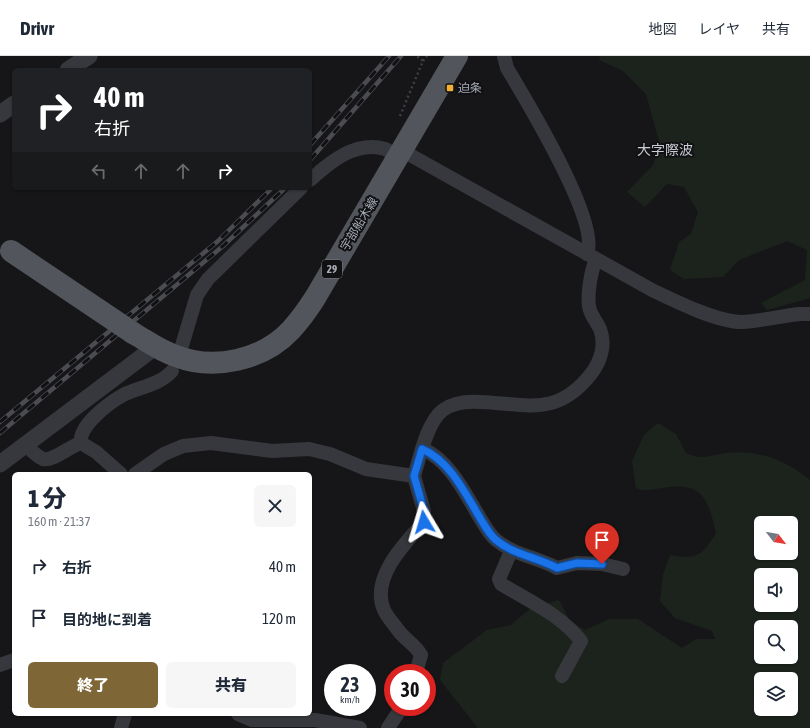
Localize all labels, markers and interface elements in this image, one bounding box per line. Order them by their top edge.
text: Drivr [20,17,54,39]
text: 地図 [648,21,676,37]
text: レイヤ [698,21,740,37]
text: 共有 [762,21,790,37]
text: 40 m [94,81,144,113]
place label: 迫条 [458,81,482,95]
marker: 迫条 [445,83,455,93]
icon: right [28,84,80,136]
text: 右折 [94,118,130,139]
district label: 大字際波 [637,142,693,158]
icon: left [88,160,110,182]
icon: ahead [130,160,152,182]
icon: ahead [172,160,194,182]
icon: right [214,160,236,182]
street label: 宇部船木線 [338,195,380,253]
road number: 29 [322,260,342,278]
text: 1 分 [28,485,67,512]
button: close [254,485,296,527]
position arrow [403,501,445,543]
text: 160 m · 21:37 [28,514,91,529]
north arrow [754,516,798,560]
map controls [754,516,798,716]
pin [585,523,619,564]
icon: arrive [591,529,613,551]
icon: right [28,555,50,577]
text: 40 m [269,558,296,575]
text: 右折 [62,559,92,576]
button: sound [754,568,798,612]
icon: arrive [28,607,50,629]
text: 120 m [262,610,296,627]
text: 目的地に到着 [62,611,152,628]
button: search [754,620,798,664]
button: 終了 [28,662,158,708]
button: 共有 [166,662,296,708]
speed limit sign: 30 [384,664,436,716]
button: layers [754,672,798,716]
text: 23 [341,673,359,696]
text: km/h [340,694,360,705]

